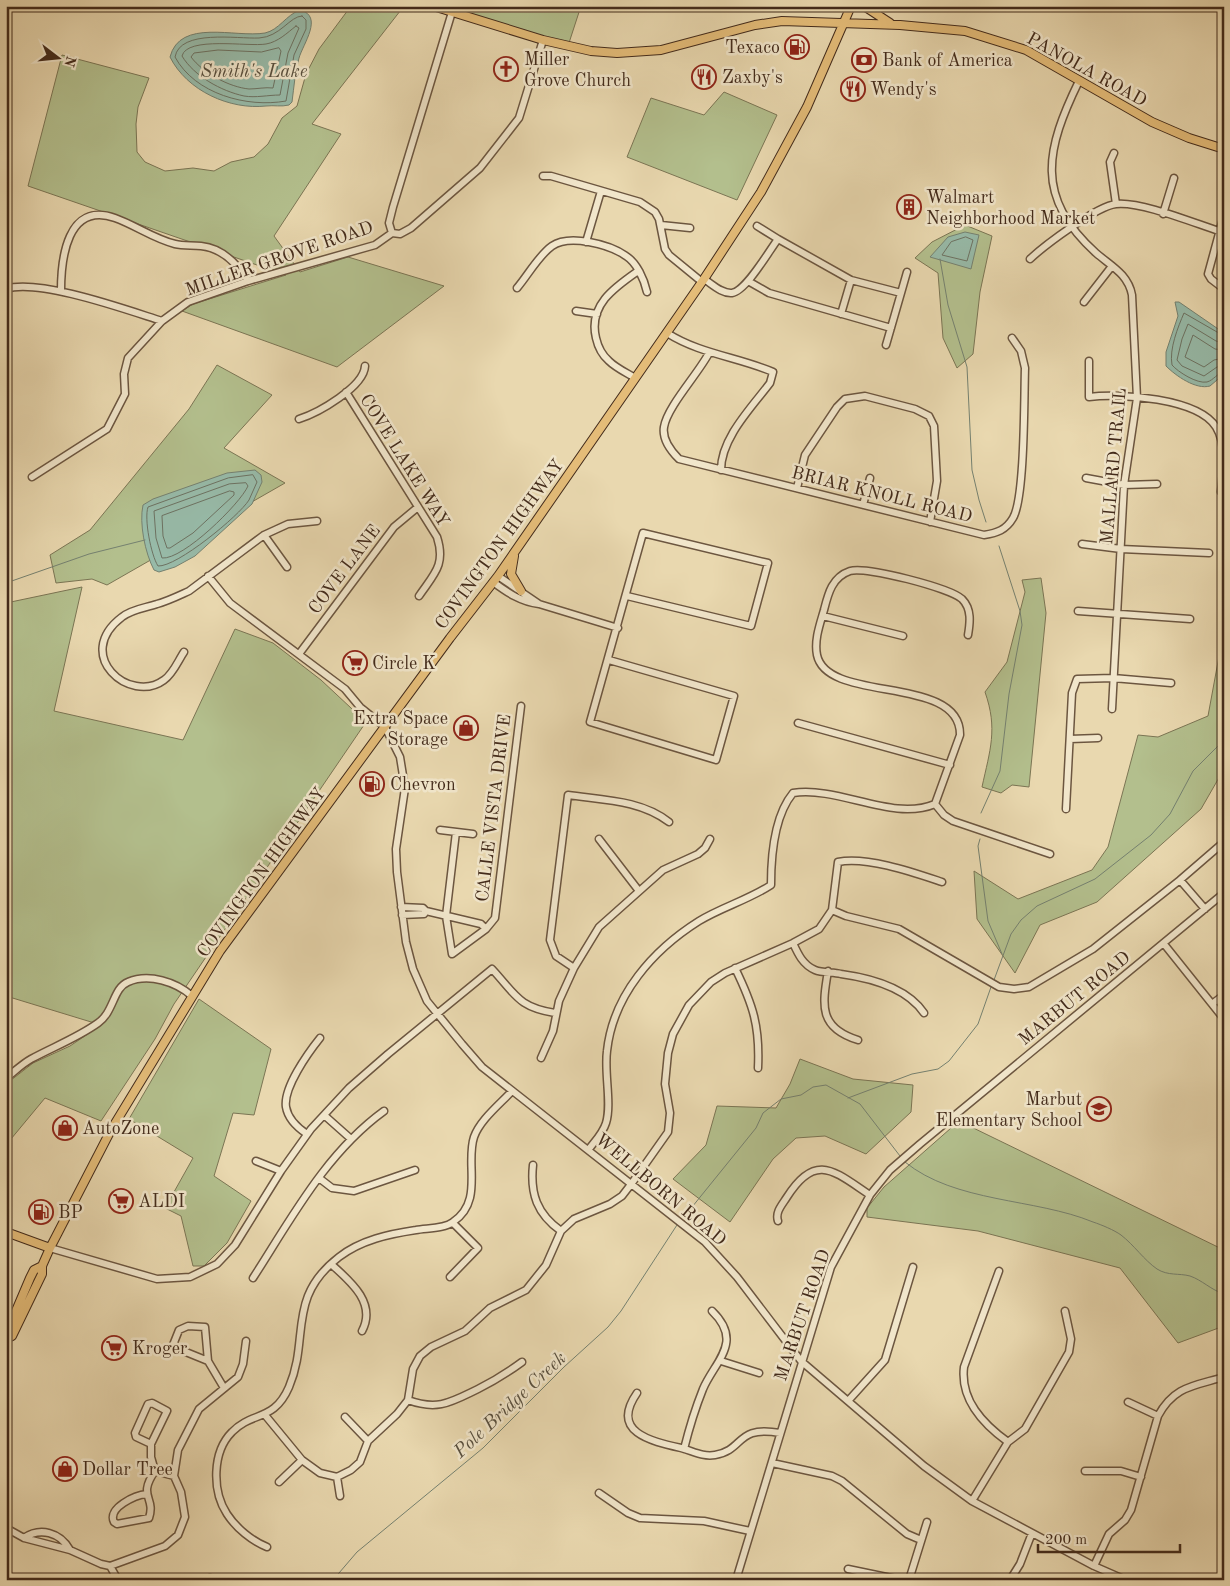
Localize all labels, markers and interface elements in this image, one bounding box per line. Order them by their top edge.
street label: PANOLA ROAD [1023,29,1150,110]
north arrow [32,32,82,82]
fuel station icon: Texaco [784,34,810,60]
place label: Texaco [725,39,780,57]
bank icon: Bank of America [851,47,877,73]
place label: Miller Grove Church [524,51,631,90]
place label: Bank of America [882,52,1013,70]
text: N [61,54,78,69]
church icon: Miller Grove Church [493,56,519,82]
water label: Smith's Lake [200,63,308,82]
restaurant icon: Zaxby's [691,64,717,90]
place label: Zaxby's [722,69,783,87]
restaurant icon: Wendy's [840,76,866,102]
place label: Wendy's [870,81,937,99]
place label: Walmart Neighborhood Market [926,189,1095,228]
building icon: Walmart Neighborhood Market [896,194,922,220]
street label: MILLER GROVE ROAD [183,218,375,300]
street label: MALLARD TRAIL [1098,387,1130,545]
street label: COVE LAKE WAY [356,391,452,530]
street label: COVINGTON HIGHWAY [432,456,567,633]
street label: BRIAR KNOLL ROAD [790,464,974,526]
street label: COVE LANE [306,522,384,618]
supermarket icon: Circle K [342,650,368,676]
place label: Circle K [372,655,436,673]
place label: Extra Space Storage [353,710,448,749]
street label: CALLE VISTA DRIVE [474,713,514,903]
shop icon: Extra Space Storage [453,715,479,741]
fuel station icon: Chevron [359,771,385,797]
place label: Chevron [390,776,456,794]
street label: COVINGTON HIGHWAY [194,784,329,961]
street label: MARBUT ROAD [1015,948,1134,1049]
place label: Marbut Elementary School [935,1091,1082,1130]
school or university icon: Marbut Elementary School [1086,1096,1112,1122]
shop icon: AutoZone [52,1115,78,1141]
place label: AutoZone [82,1120,159,1138]
street label: WELLBORN ROAD [591,1130,729,1250]
supermarket icon: ALDI [108,1188,134,1214]
place label: ALDI [138,1193,185,1211]
fuel station icon: BP [28,1199,54,1225]
place label: BP [58,1204,83,1222]
street label: MARBUT ROAD [772,1247,834,1383]
supermarket icon: Kroger [101,1335,127,1361]
place label: Kroger [132,1340,188,1358]
water label: Pole Bridge Creek [450,1349,570,1463]
shop icon: Dollar Tree [52,1456,78,1482]
place label: Dollar Tree [82,1461,173,1479]
scale bar [1038,1521,1180,1553]
text: 200 m [1045,1533,1087,1548]

